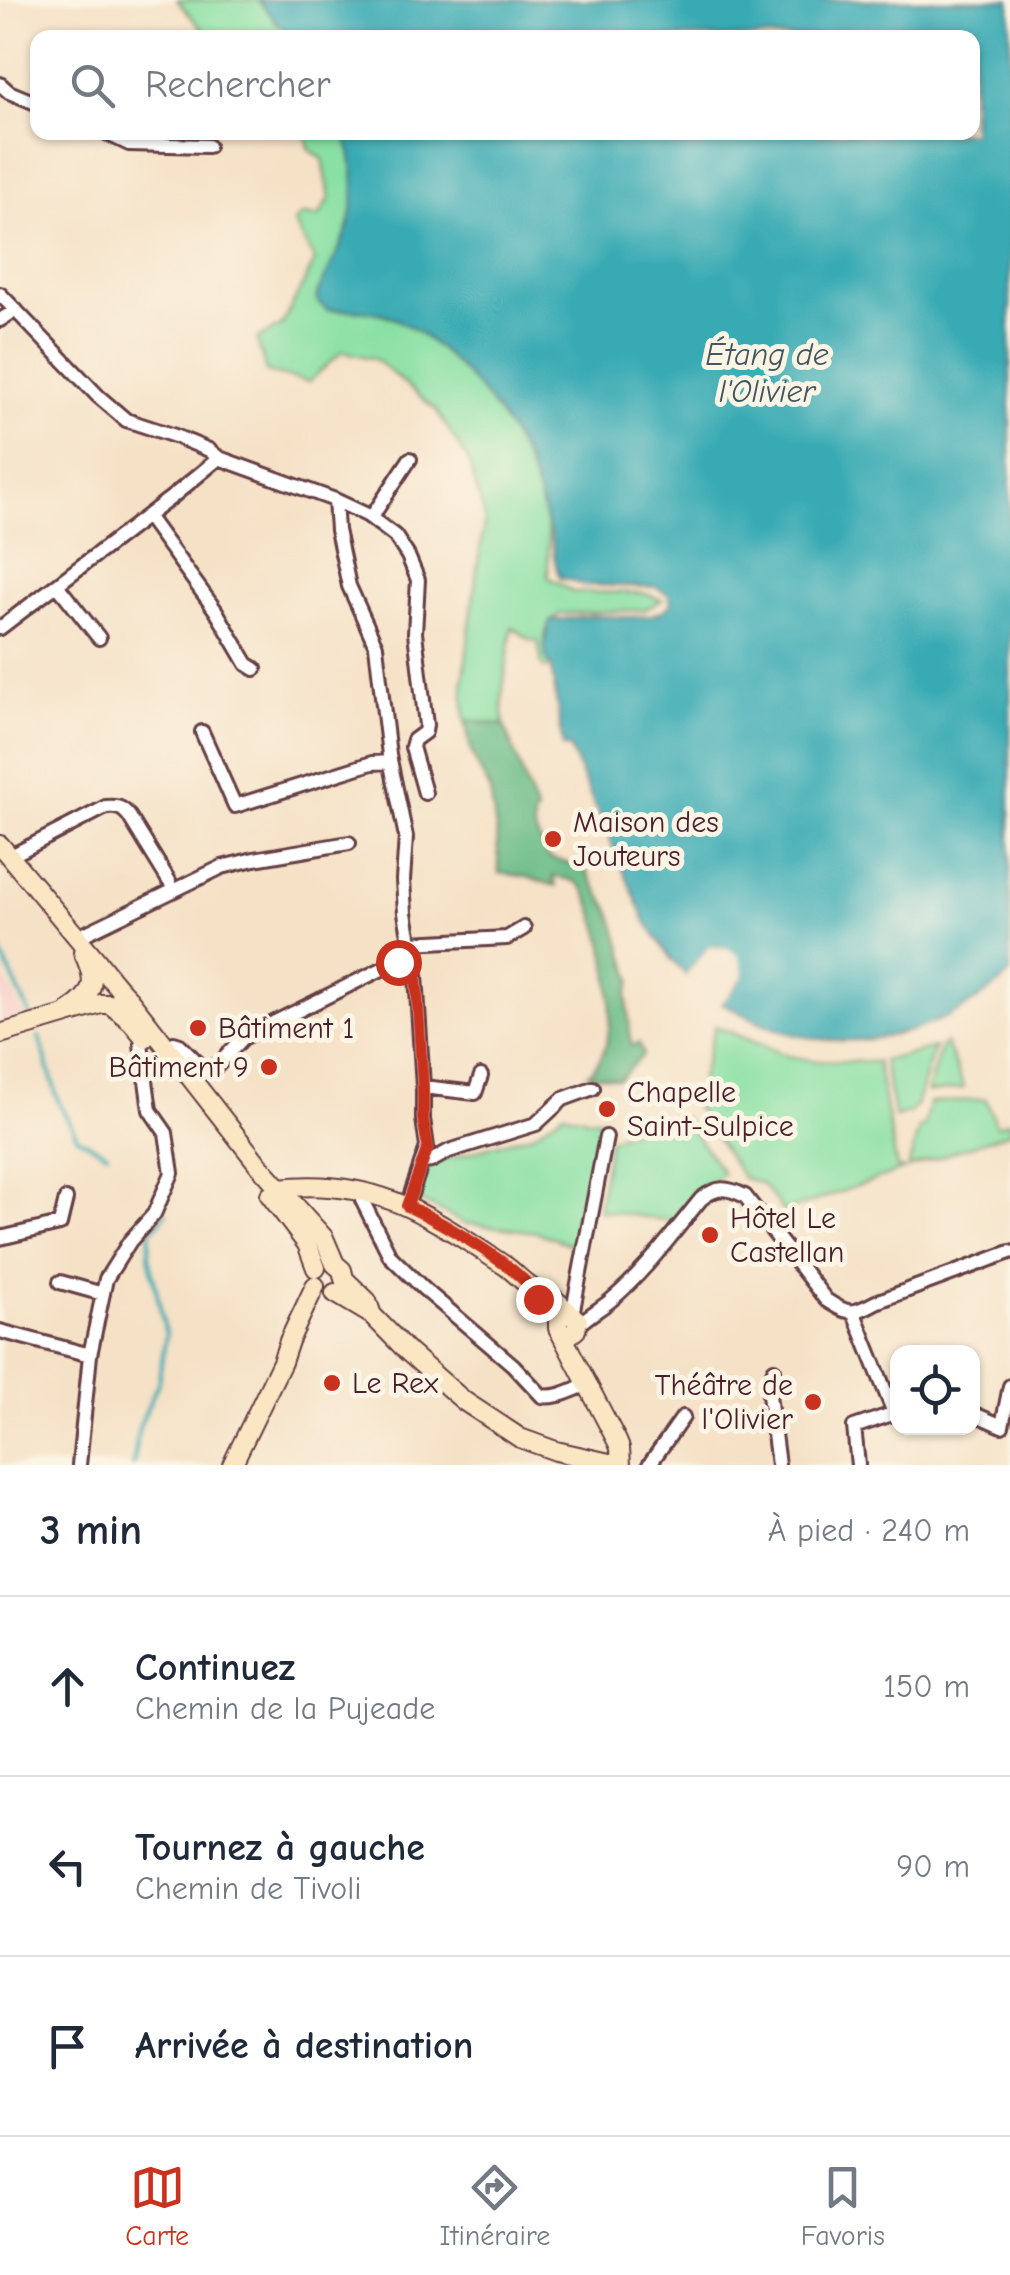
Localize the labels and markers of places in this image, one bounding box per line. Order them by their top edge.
place label: Maison des Jouteurs [573,805,719,874]
marker: Maison des Jouteurs [542,828,564,850]
place label: Bâtiment 1 [218,1011,354,1046]
marker: Bâtiment 1 [187,1017,209,1039]
place label: Bâtiment 9 [109,1050,249,1085]
marker: Bâtiment 9 [258,1056,280,1078]
place label: Chapelle Saint-Sulpice [627,1075,794,1144]
marker: Chapelle Saint-Sulpice [596,1098,618,1120]
place label: Hôtel Le Castellan [730,1201,844,1270]
marker: Hôtel Le Castellan [699,1224,721,1246]
place label: Le Rex [352,1366,439,1401]
place label: Théâtre de l'Olivier [655,1368,793,1437]
marker: Le Rex [321,1372,343,1394]
marker: Théâtre de l'Olivier [802,1391,824,1413]

